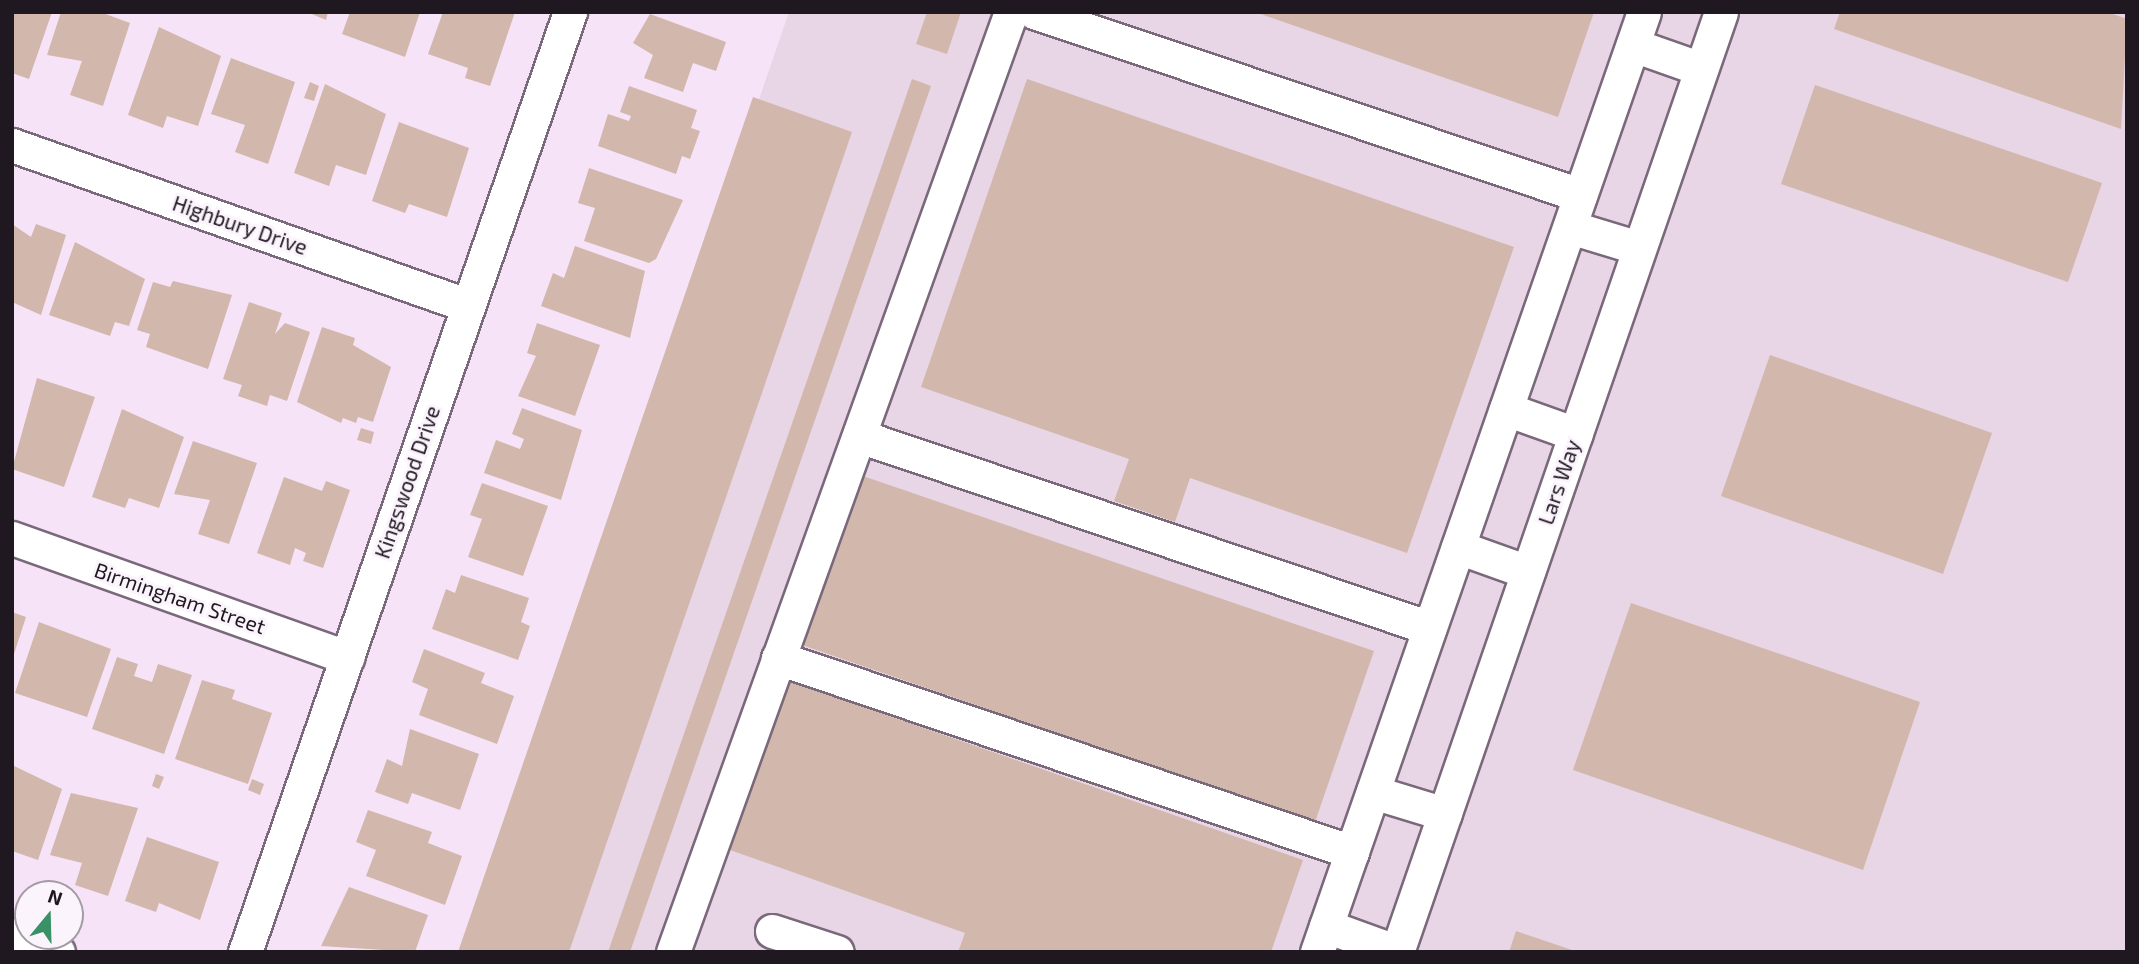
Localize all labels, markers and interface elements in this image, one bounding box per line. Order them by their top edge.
street label: Highbury Drive [169,190,311,260]
street label: Kingswood Drive [369,402,445,562]
street label: Lars Way [1533,436,1585,528]
street label: Birmingham Street [91,557,269,639]
north arrow [14,880,84,950]
text: N [45,883,66,910]

